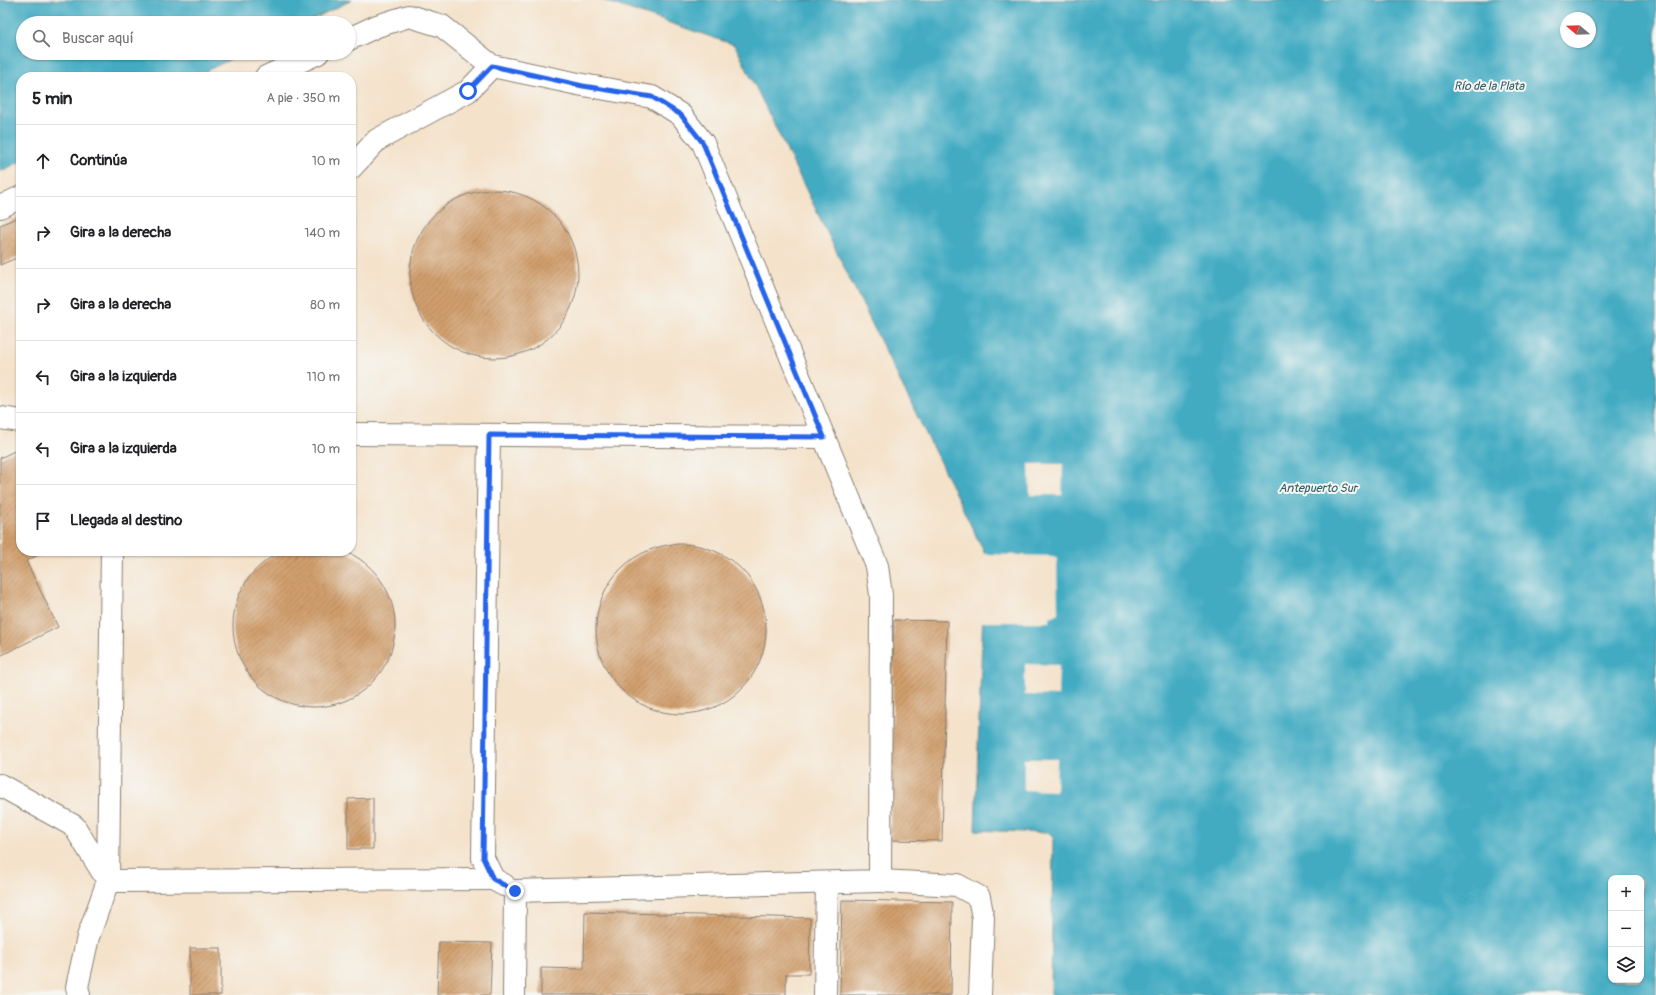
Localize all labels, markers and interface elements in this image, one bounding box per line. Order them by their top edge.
north arrow [1560,12,1596,48]
search box [16,16,356,60]
icon: search [30,27,52,49]
text: Buscar aquí [62,29,134,48]
water label: Río de la Plata [1454,79,1525,94]
route start [459,82,477,100]
text: 5 min [32,88,72,109]
text: A pie · 350 m [266,90,340,106]
icon: ahead [32,150,54,172]
text: Continúa [70,151,127,170]
text: 10 m [312,153,340,169]
icon: right [32,222,54,244]
text: Gira a la derecha [70,223,171,242]
text: 140 m [304,225,340,241]
icon: right [32,294,54,316]
text: Gira a la derecha [70,295,171,314]
text: 80 m [310,297,340,313]
icon: left [32,366,54,388]
text: Gira a la izquierda [70,367,177,386]
text: 110 m [307,369,340,385]
icon: left [32,438,54,460]
text: Gira a la izquierda [70,439,177,458]
text: 10 m [312,441,340,457]
water label: Antepuerto Sur [1279,481,1359,496]
icon: arrive [32,510,54,532]
text: Llegada al destino [70,511,182,530]
map controls [1608,875,1644,983]
button: + [1608,875,1644,911]
route end [506,882,524,900]
button: − [1608,911,1644,947]
button: layers [1608,947,1644,983]

